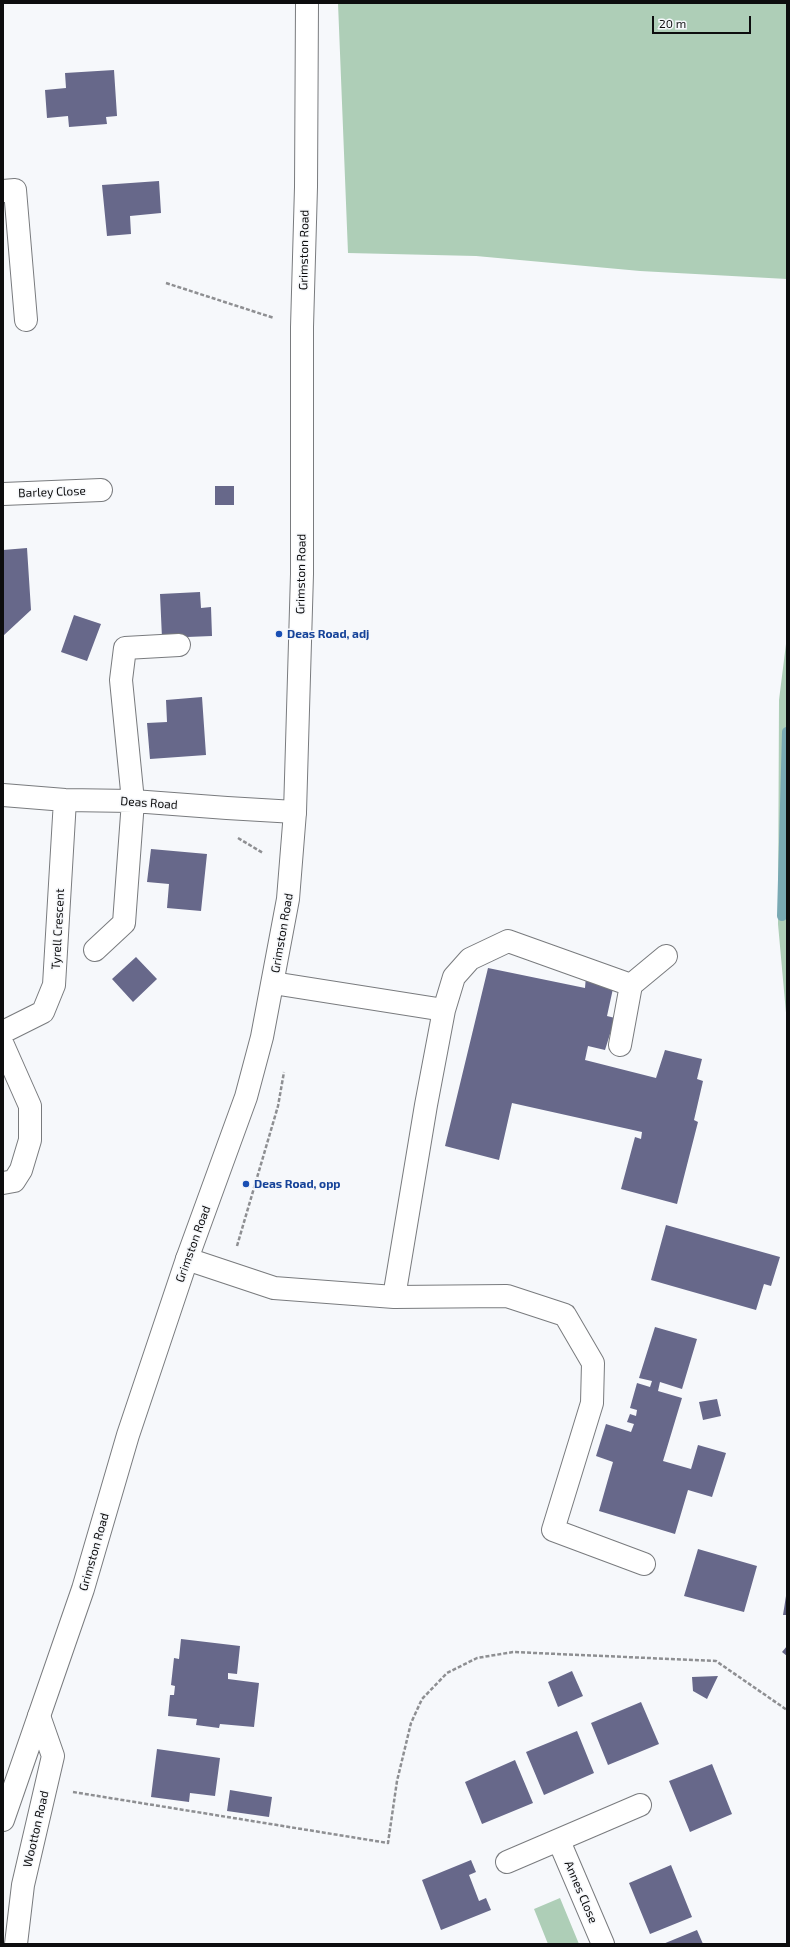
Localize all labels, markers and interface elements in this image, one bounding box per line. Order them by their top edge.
scale bar [654,8,753,34]
text: 20 m [659,16,686,30]
street label: Grimston Road [296,210,312,290]
street label: Barley Close [18,484,86,500]
street label: Grimston Road [293,534,309,614]
place label: Deas Road, adj [287,627,369,641]
marker: Deas Road, adj [274,629,284,639]
street label: Deas Road [120,794,178,812]
street label: Tyrell Crescent [49,888,67,970]
street label: Grimston Road [268,892,296,974]
place label: Deas Road, opp [254,1177,341,1191]
marker: Deas Road, opp [241,1179,251,1189]
street label: Grimston Road [172,1204,214,1284]
street label: Grimston Road [76,1511,112,1593]
street label: Wootton Road [20,1789,52,1869]
street label: Annes Close [561,1859,601,1925]

